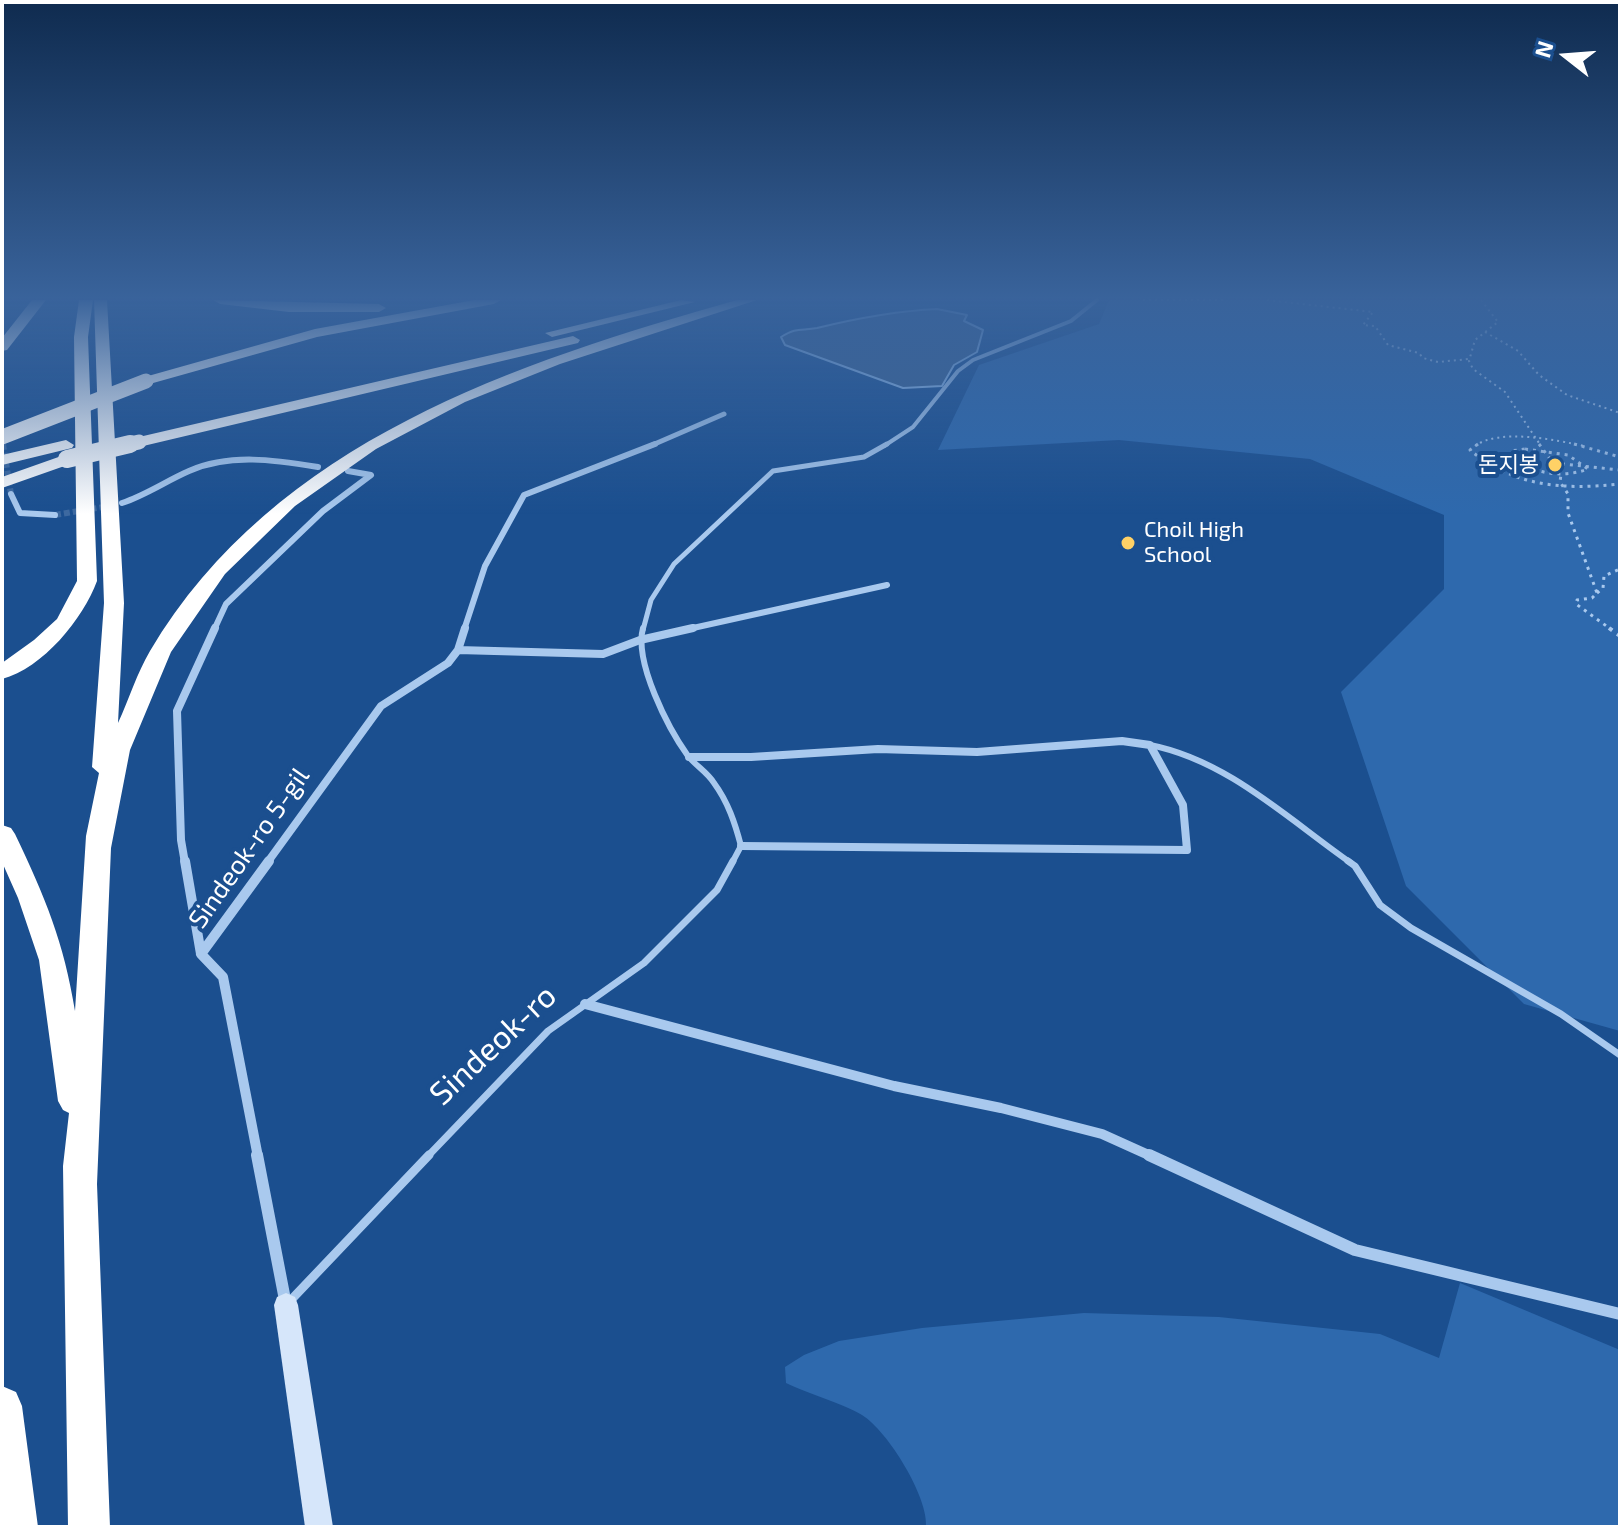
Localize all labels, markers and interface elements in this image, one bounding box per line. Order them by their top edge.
north arrow [1526,16,1606,96]
text: N [1528,38,1558,60]
place label: 돈지봉 [1478,452,1539,478]
marker: 돈지봉 [1546,456,1564,474]
place label: Choil High School [1144,517,1244,568]
marker: Choil High School [1119,534,1137,552]
street label: Sindeok-ro 5-gil [182,762,316,934]
street label: Sindeok-ro [422,977,564,1113]

